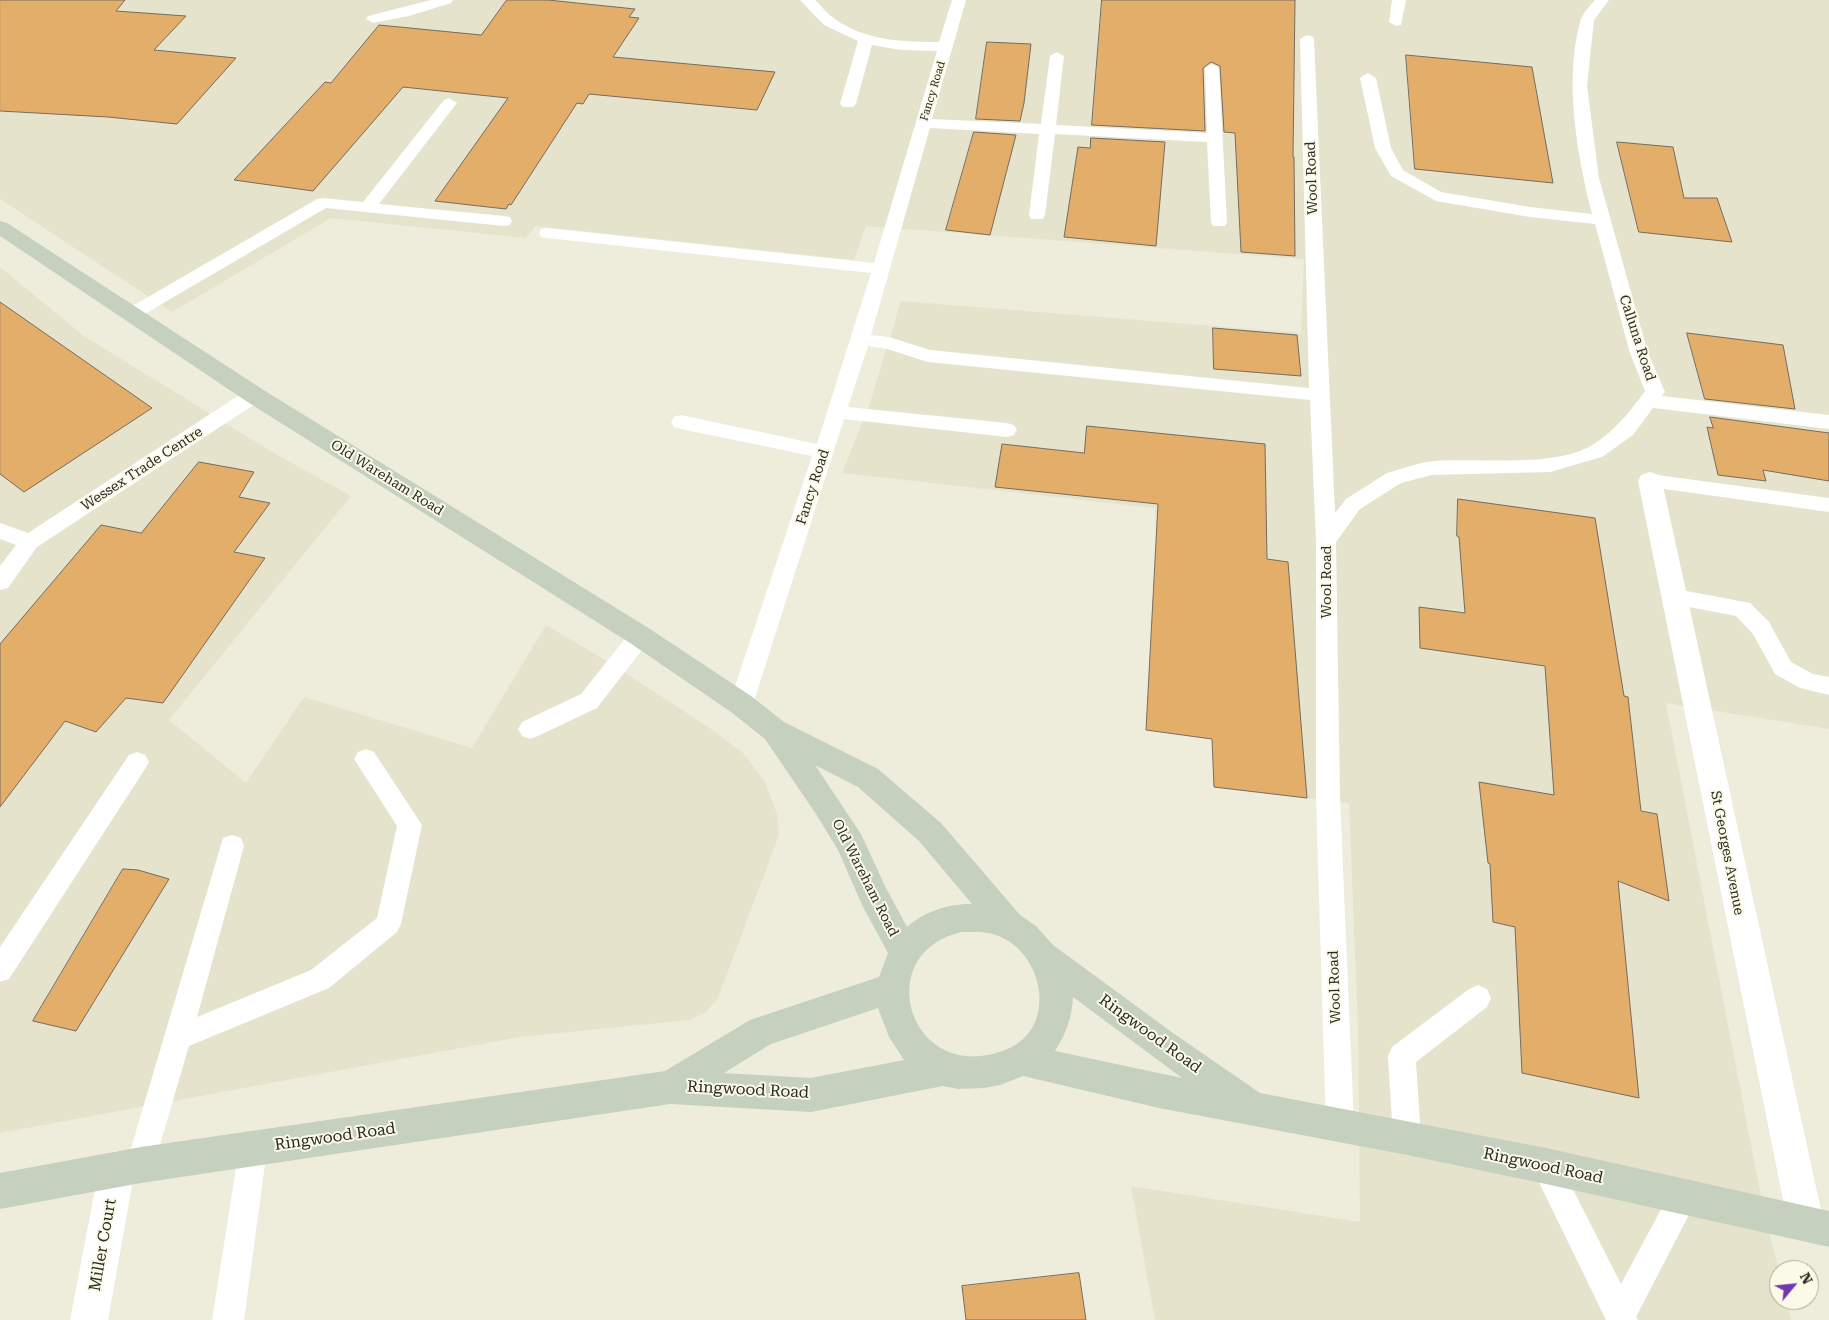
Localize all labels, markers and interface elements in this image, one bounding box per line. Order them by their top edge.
street label: Fancy Road [918,60,948,122]
street label: Wool Road [1302,141,1322,215]
street label: Calluna Road [1615,293,1659,383]
street label: Wessex Trade Centre [78,423,206,515]
street label: Old Wareham Road [328,437,446,519]
street label: Fancy Road [793,447,833,527]
street label: Wool Road [1319,545,1335,619]
street label: St Georges Avenue [1707,789,1747,917]
street label: Old Wareham Road [828,816,902,940]
street label: Wool Road [1325,950,1345,1024]
street label: Ringwood Road [1095,990,1205,1078]
street label: Ringwood Road [687,1077,809,1103]
street label: Ringwood Road [273,1119,397,1155]
street label: Ringwood Road [1481,1144,1605,1188]
street label: Miller Court [85,1197,121,1293]
north arrow [1769,1260,1819,1310]
text: N [1797,1270,1816,1287]

